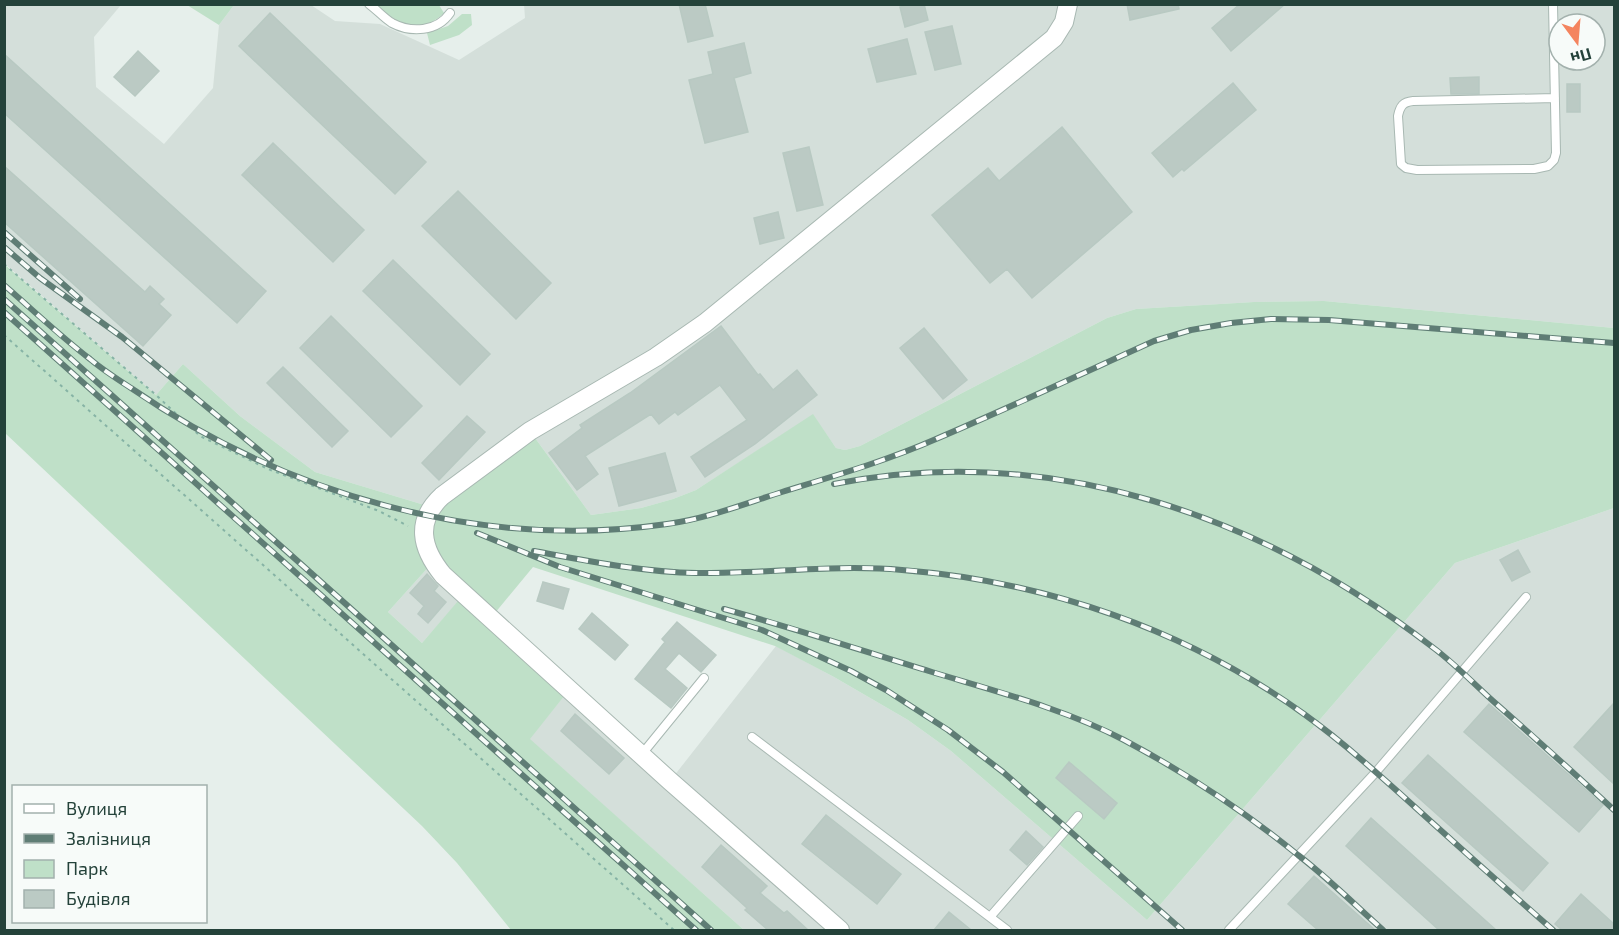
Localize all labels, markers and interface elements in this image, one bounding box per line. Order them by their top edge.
north arrow [1547,12,1607,72]
text: Пн [1569,45,1594,69]
legend [12,785,207,923]
text: Вулиця [66,797,127,819]
text: Залізниця [66,827,151,849]
text: Парк [66,857,108,879]
text: Будівля [66,887,130,909]

